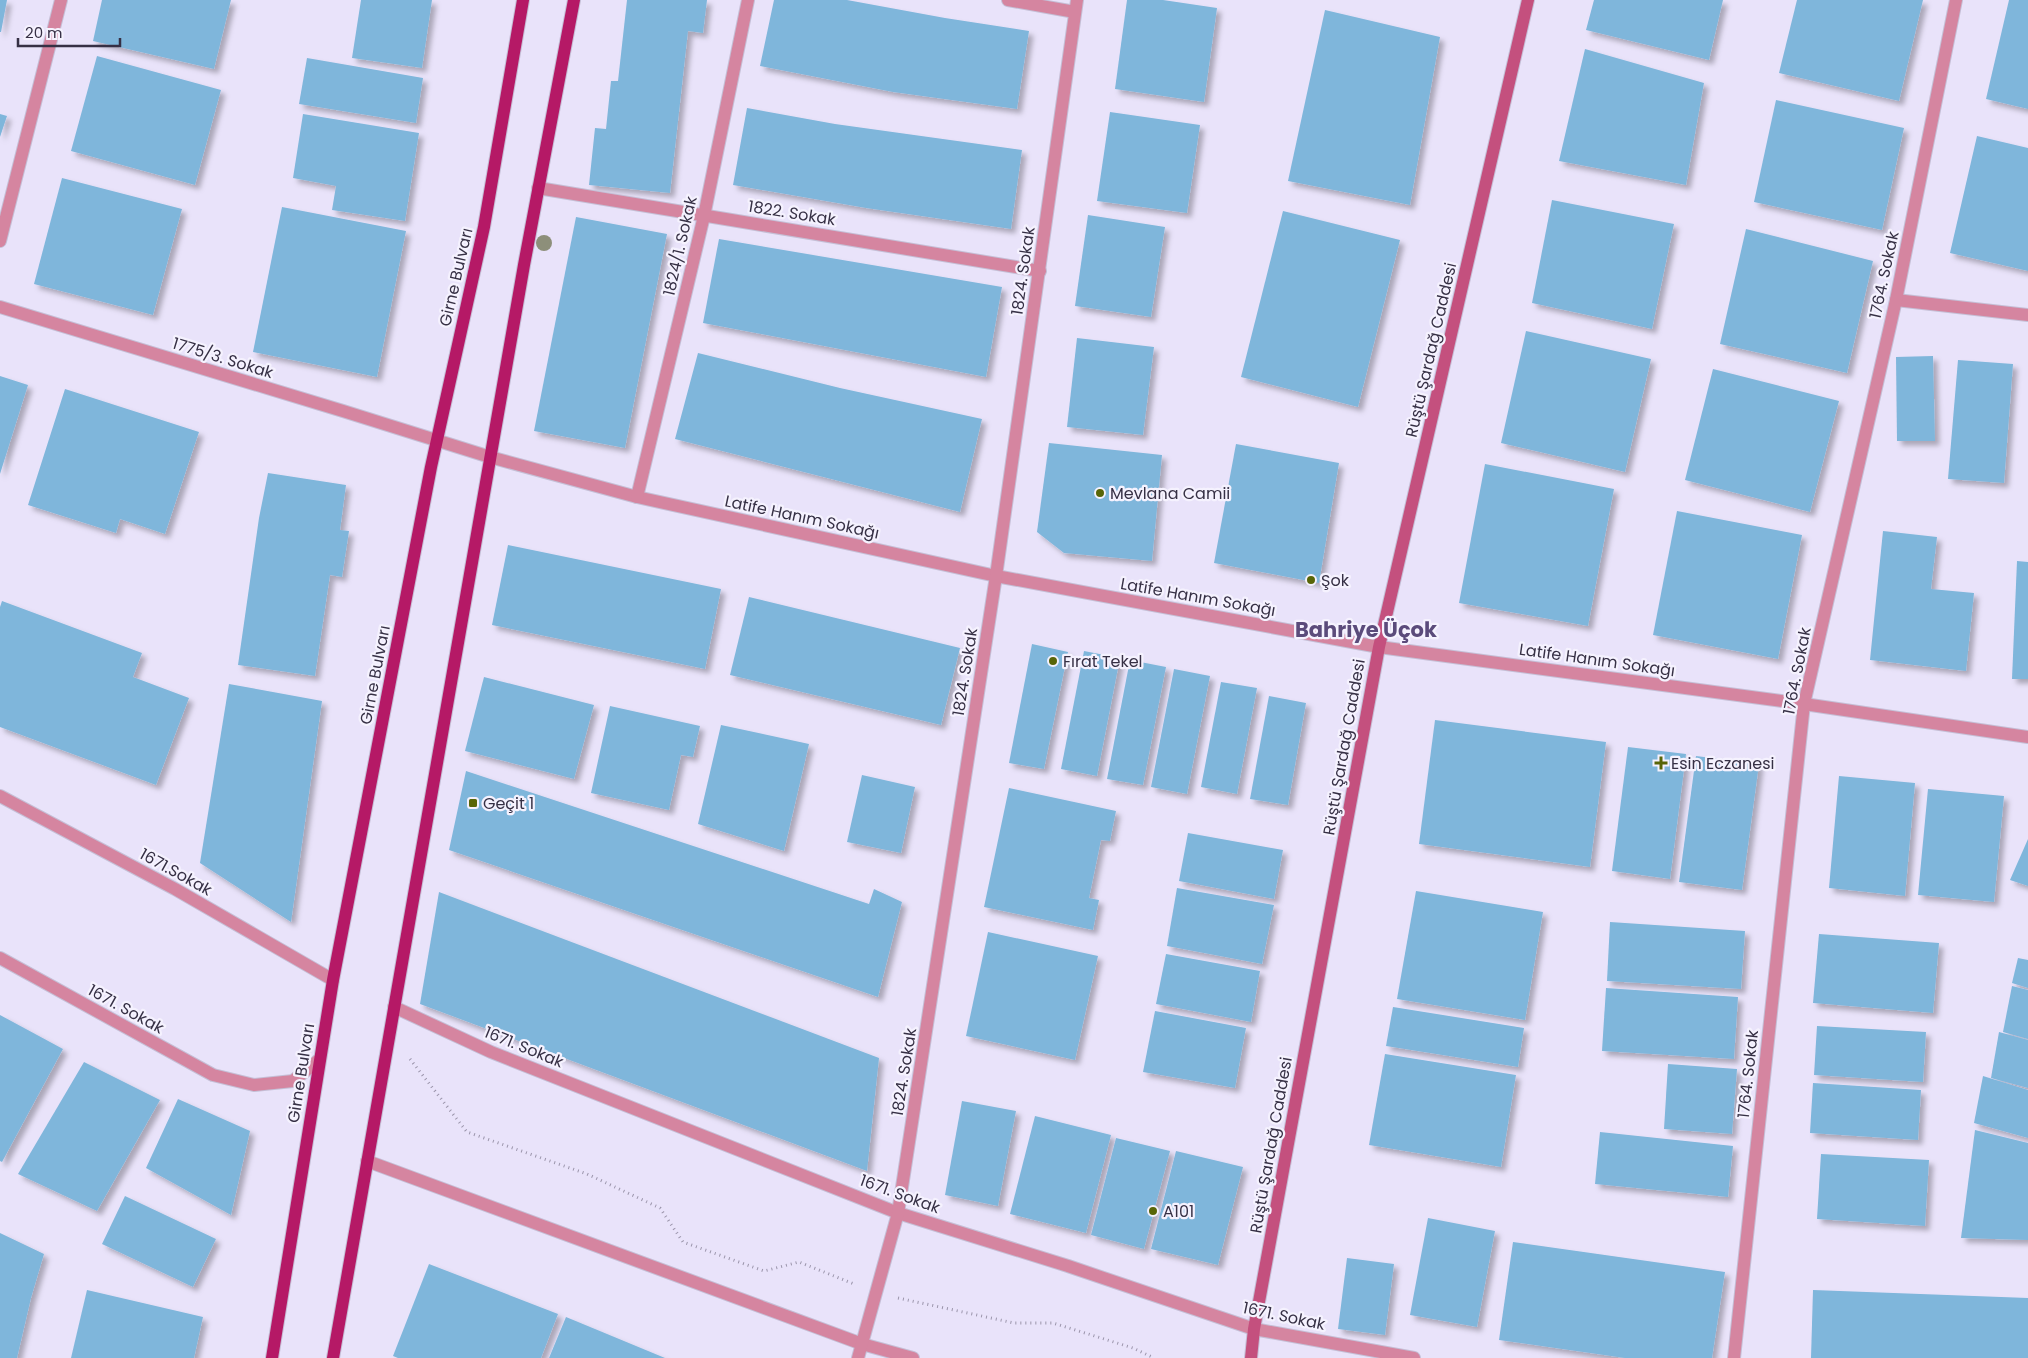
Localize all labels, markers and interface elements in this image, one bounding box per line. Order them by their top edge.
scale bar [18,15,120,47]
text: 20 m [25,22,63,43]
street label: 1824/1. Sokak [657,193,703,298]
street label: 1822. Sokak [747,195,838,231]
street label: Girne Bulvarı [433,225,479,329]
street label: 1824. Sokak [1005,225,1041,317]
street label: 1764. Sokak [1864,229,1905,321]
street label: Rüştü Şardağ Caddesi [1400,260,1462,440]
street label: 1775/3. Sokak [170,332,277,384]
place label: Mevlana Camii [1110,482,1230,505]
marker: Mevlana Camii [1094,487,1106,499]
street label: Latife Hanım Sokağı [723,489,881,545]
place label: Şok [1321,569,1350,592]
street label: Latife Hanım Sokağı [1119,572,1277,622]
marker: Şok [1305,574,1317,586]
district label: Bahriye Üçok [1295,615,1437,644]
street label: Girne Bulvarı [354,623,396,727]
street label: 1824. Sokak [947,625,983,718]
street label: 1764. Sokak [1777,625,1817,717]
street label: Latife Hanım Sokağı [1518,638,1676,682]
place label: Fırat Tekel [1063,650,1143,673]
marker: Fırat Tekel [1047,655,1059,667]
street label: Rüştü Şardağ Caddesi [1317,657,1371,837]
place label: Esin Eczanesi [1671,752,1774,775]
marker: Esin Eczanesi [1655,757,1667,769]
place label: Geçit 1 [483,792,534,815]
marker: Geçit 1 [467,797,479,809]
street label: 1671.Sokak [136,843,217,902]
street label: 1671. Sokak [84,979,169,1040]
street label: 1671. Sokak [481,1021,568,1074]
street label: Girne Bulvarı [282,1022,320,1124]
street label: 1824. Sokak [886,1025,922,1118]
street label: 1764. Sokak [1732,1028,1764,1119]
street label: Rüştü Şardağ Caddesi [1244,1055,1298,1235]
street label: 1671. Sokak [857,1169,944,1219]
place label: A101 [1163,1200,1194,1223]
marker: A101 [1147,1205,1159,1217]
street label: 1671. Sokak [1241,1296,1328,1336]

